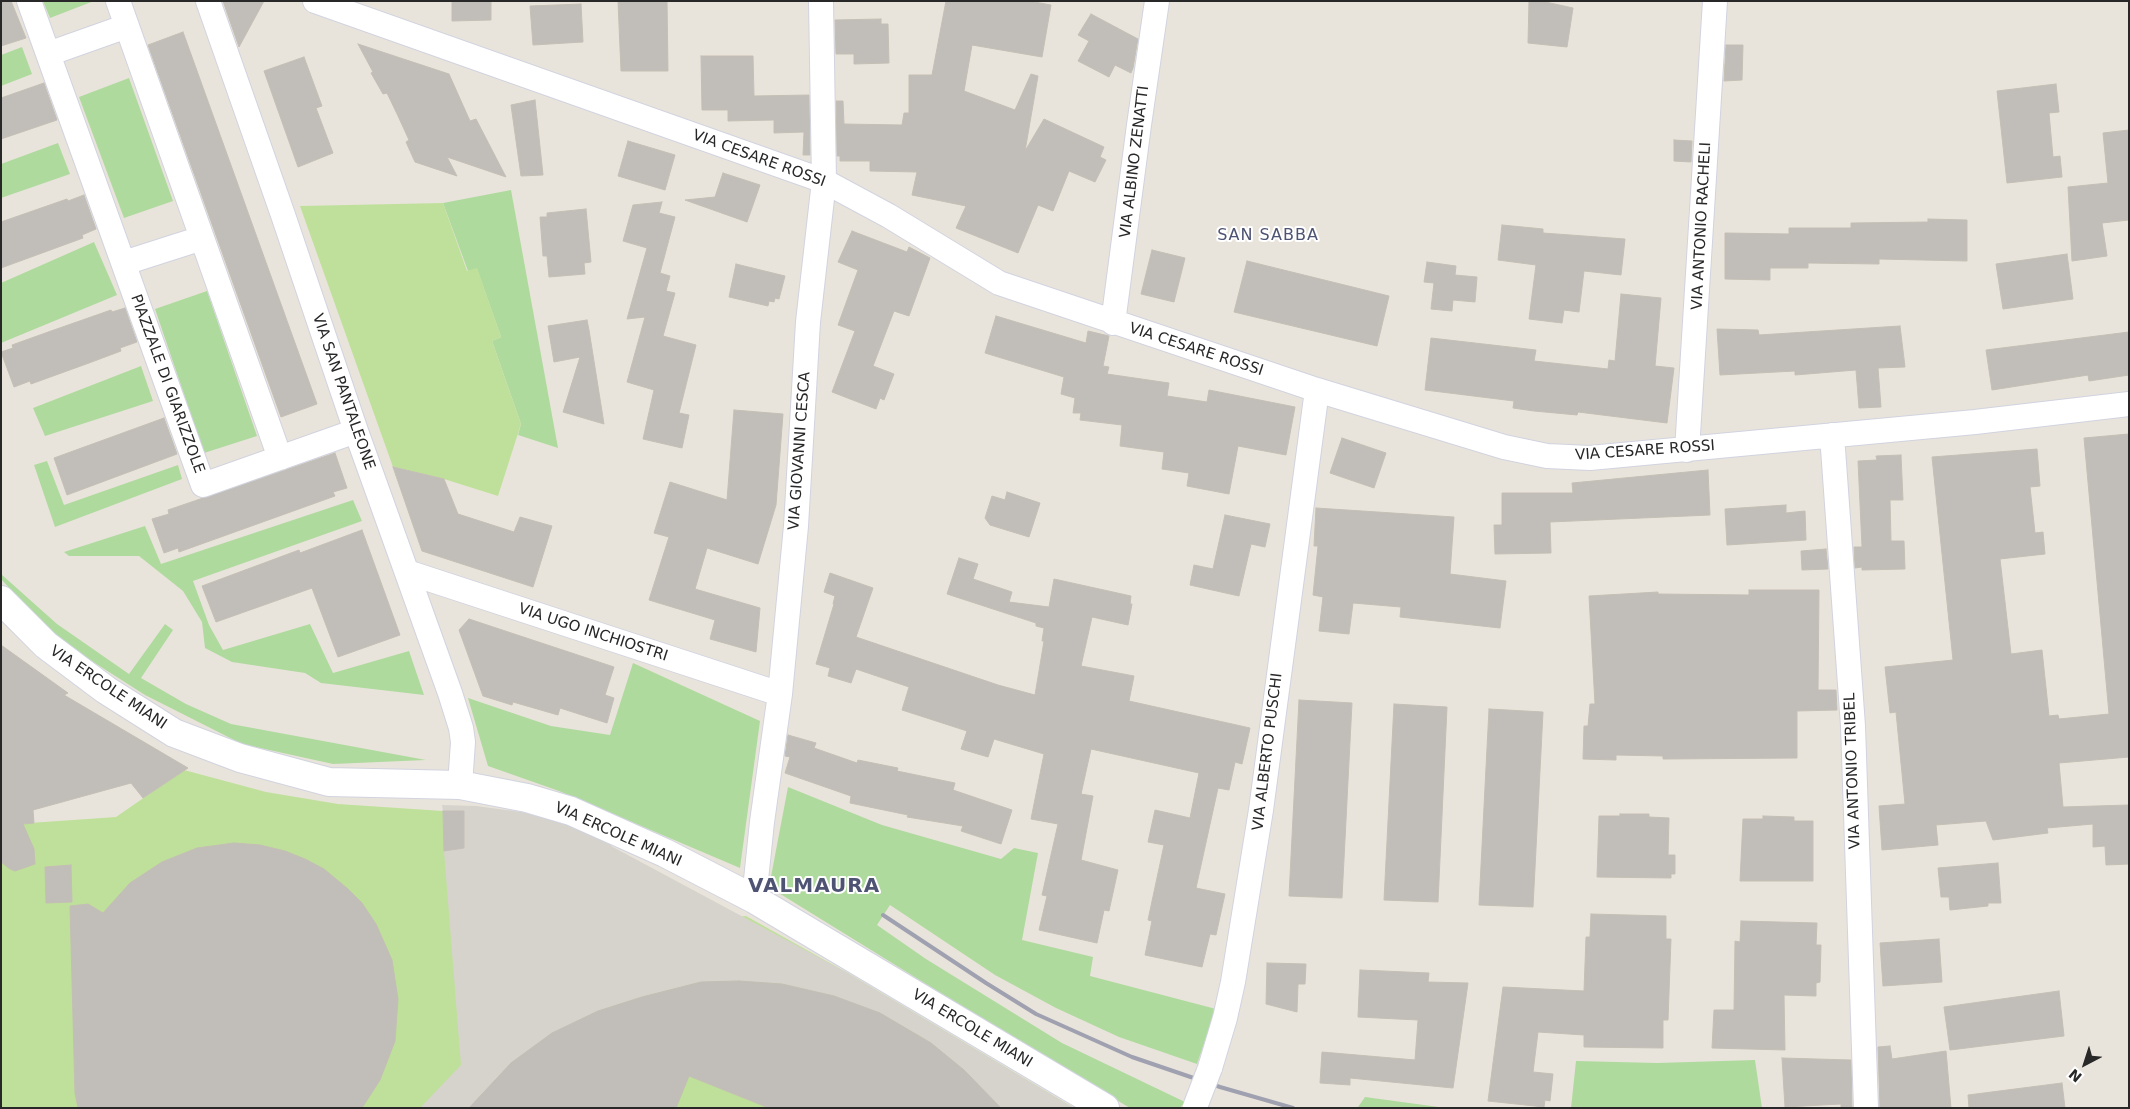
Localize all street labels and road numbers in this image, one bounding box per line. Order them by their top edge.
street label: VIA ALBINO ZENATTI [1117,85,1153,239]
street label: VIA CESARE ROSSI [690,127,828,191]
street label: VIA ANTONIO RACHELI [1689,142,1715,310]
street label: PIAZZALE DI GIARIZZOLE [126,292,208,476]
street label: VIA SAN PANTALEONE [308,312,378,472]
street label: VIA CESARE ROSSI [1127,320,1265,380]
street label: VIA GIOVANNI CESCA [785,371,815,531]
street label: VIA CESARE ROSSI [1574,437,1716,465]
street label: VIA UGO INCHIOSTRI [516,600,670,666]
street label: VIA ERCOLE MIANI [46,642,170,734]
street label: VIA ALBERTO PUSCHI [1249,672,1287,832]
street label: VIA ANTONIO TRIBEL [1841,692,1865,850]
street label: VIA ERCOLE MIANI [552,799,684,871]
street label: VIA ERCOLE MIANI [909,986,1035,1072]

